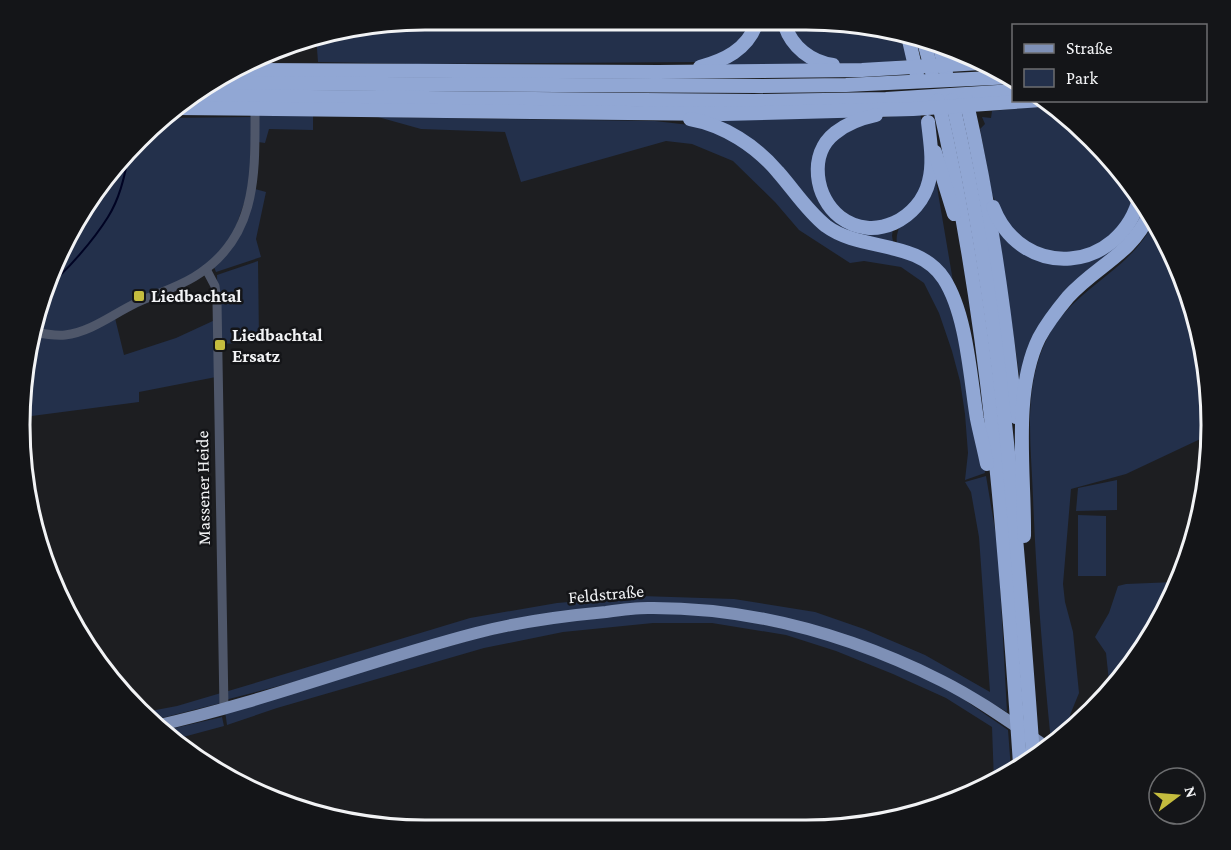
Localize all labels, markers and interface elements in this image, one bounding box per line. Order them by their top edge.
legend [1012,24,1207,102]
text: Straße [1066,38,1113,58]
text: Park [1066,68,1098,88]
place label: Liedbachtal [151,286,241,306]
marker: Liedbachtal [132,289,146,303]
place label: Liedbachtal Ersatz [232,325,322,366]
marker: Liedbachtal Ersatz [213,338,227,352]
street label: Massener Heide [192,431,214,545]
street label: Feldstraße [567,581,645,607]
north arrow [1147,766,1207,826]
text: N [1181,784,1201,800]

